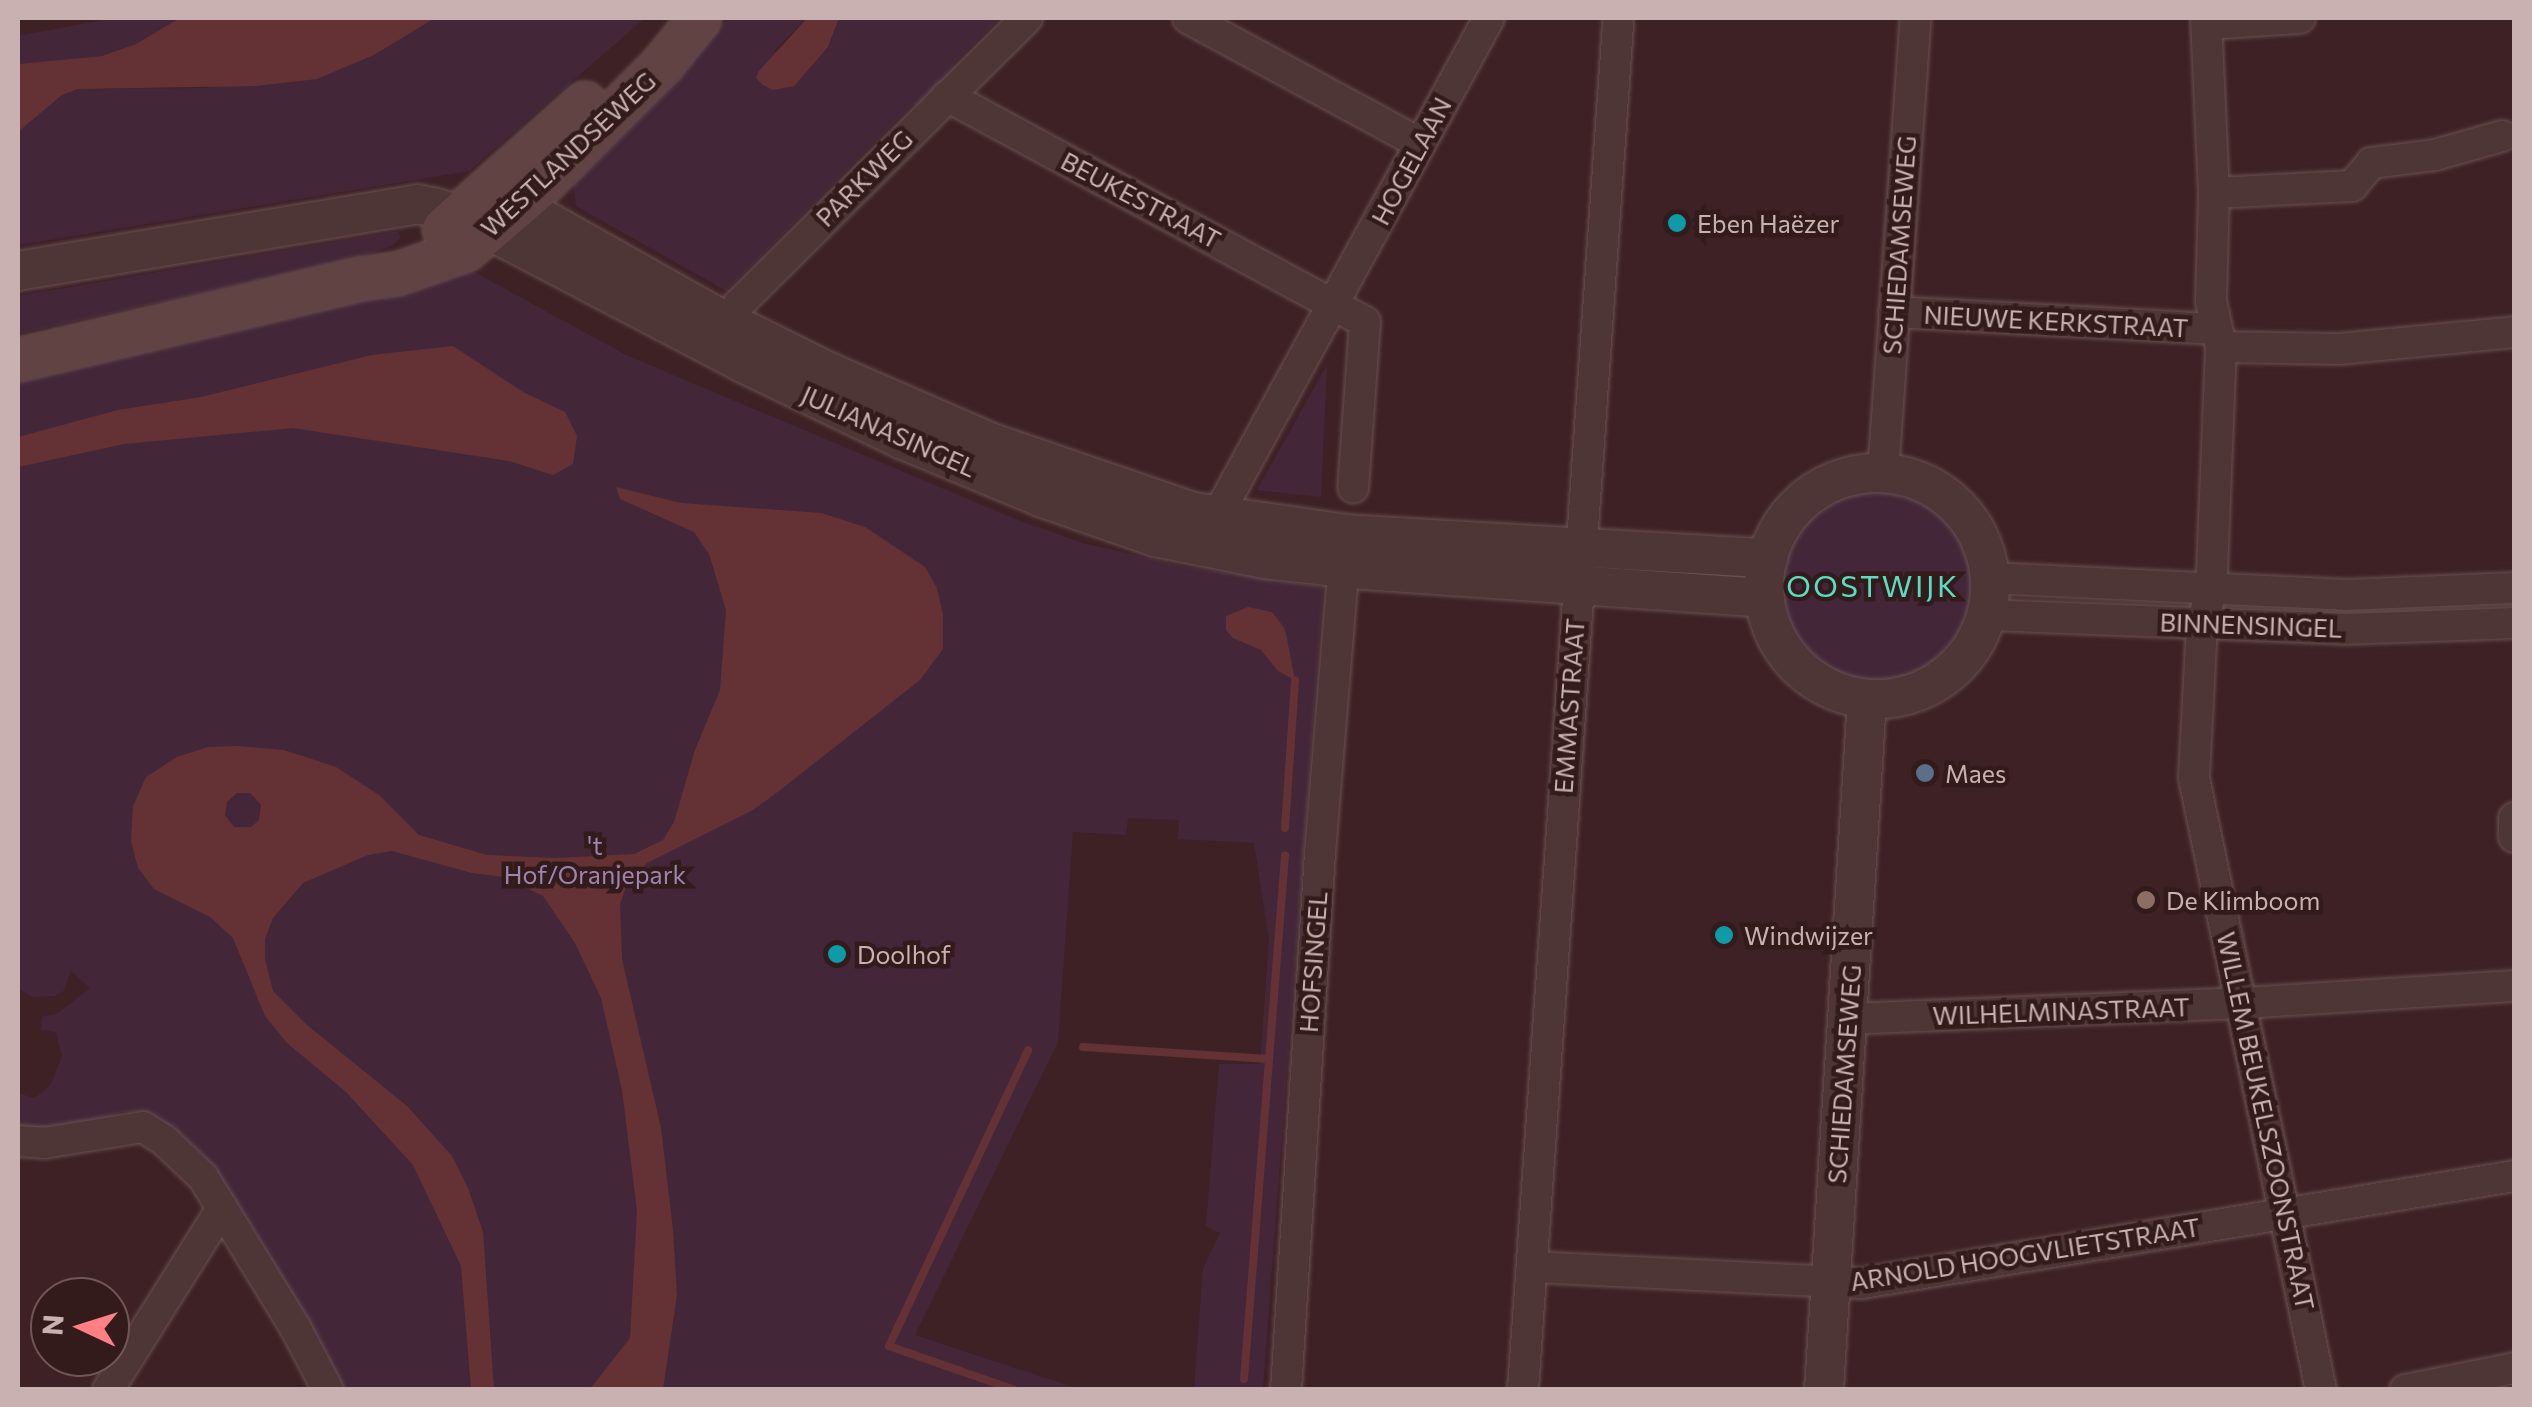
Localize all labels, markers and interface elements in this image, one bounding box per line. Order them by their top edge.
street label: WESTLANDSEWEG [475,65,661,243]
street label: HOGELAAN [1365,92,1457,230]
street label: PARKWEG [810,124,918,232]
street label: SCHIEDAMSEWEG [1876,135,1922,355]
street label: BEUKESTRAAT [1056,145,1226,255]
place label: Eben Haëzer [1697,208,1839,238]
marker: Eben Haëzer [1666,212,1688,234]
street label: NIEUWE KERKSTRAAT [1923,299,2189,343]
street label: JULIANASINGEL [797,379,981,483]
district label: OOSTWIJK [1786,567,1960,603]
street label: BINNENSINGEL [2159,607,2343,643]
street label: EMMASTRAAT [1548,617,1590,795]
place label: Maes [1945,758,2006,788]
marker: Maes [1914,762,1936,784]
park label: 't Hof/Oranjepark [504,831,686,890]
place label: De Klimboom [2166,885,2320,915]
marker: De Klimboom [2135,889,2157,911]
street label: HOFSINGEL [1293,890,1333,1034]
place label: Windwijzer [1744,920,1873,950]
marker: Windwijzer [1713,924,1735,946]
street label: WILLEM BEUKELSZOONSTRAAT [2211,929,2321,1313]
place label: Doolhof [857,939,951,969]
marker: Doolhof [826,943,848,965]
street label: SCHIEDAMSEWEG [1821,964,1867,1184]
street label: WILHELMINASTRAAT [1932,992,2190,1030]
street label: ARNOLD HOOGVLIETSTRAAT [1848,1212,2202,1296]
north arrow [30,1277,130,1377]
text: N [34,1313,70,1337]

